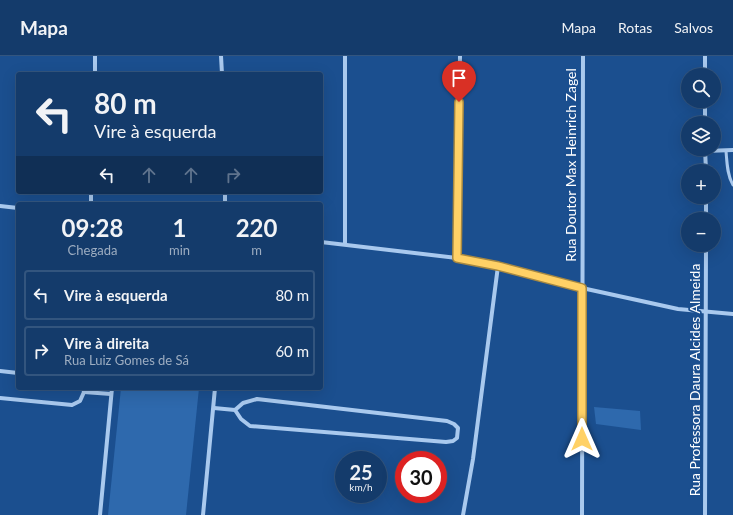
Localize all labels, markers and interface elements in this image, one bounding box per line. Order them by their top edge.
text: Mapa [20,16,68,39]
text: Mapa [561,19,596,36]
text: Rotas [618,19,652,36]
text: Salvos [674,19,713,36]
pin [442,61,476,102]
icon: arrive [448,67,470,89]
street label: Rua Doutor Max Heinrich Zagel [562,68,579,262]
map controls [681,68,721,252]
button: search [681,68,721,108]
text: 80 m [94,86,157,120]
icon: left [28,88,80,140]
button: layers [681,116,721,156]
text: Vire à esquerda [94,120,217,142]
icon: left [96,164,118,186]
icon: ahead [138,164,160,186]
icon: ahead [180,164,202,186]
icon: right [222,164,244,186]
button: + [681,164,721,204]
button: − [681,212,721,252]
text: 09:28 [62,213,123,242]
text: 1 [173,213,187,242]
text: 220 [236,213,277,242]
text: Chegada [68,242,117,258]
text: min [169,242,190,258]
text: m [251,242,262,258]
street label: Rua Professora Daura Alcides Almeida [686,264,703,496]
icon: left [30,284,52,306]
text: Vire à esquerda [64,286,168,304]
text: 80 m [275,286,309,304]
text: Vire à direita [64,334,149,352]
icon: right [30,340,52,362]
text: 60 m [275,342,309,360]
text: Rua Luiz Gomes de Sá [64,352,189,368]
position arrow [561,418,603,460]
speed limit sign: 30 [395,451,447,503]
text: 25 [349,460,373,484]
text: km/h [349,481,373,493]

